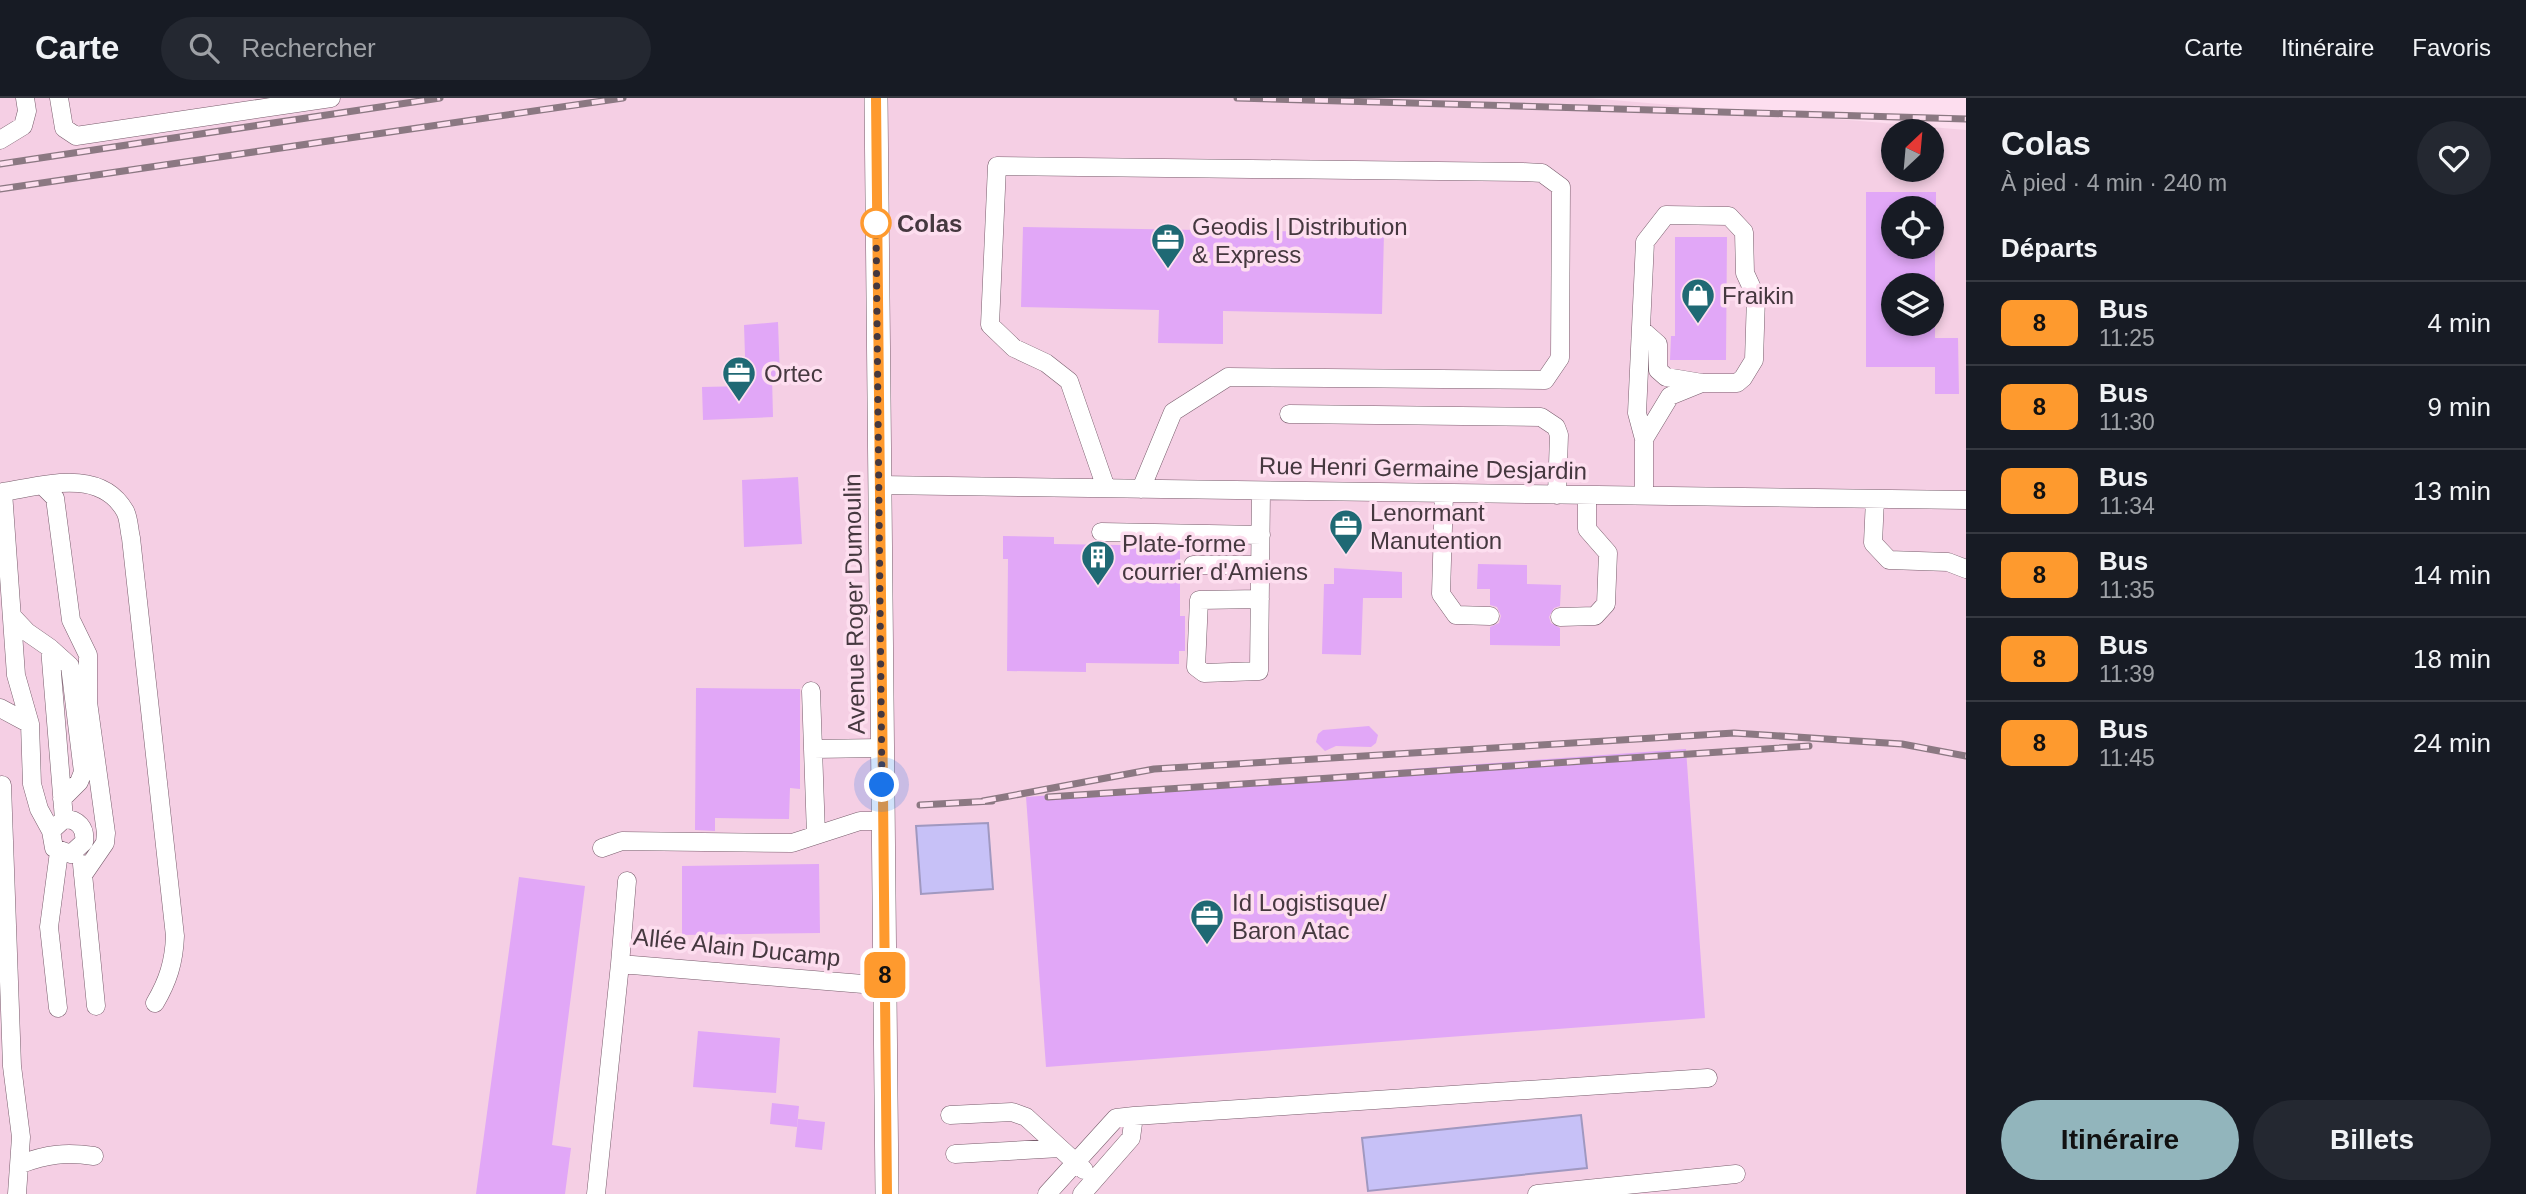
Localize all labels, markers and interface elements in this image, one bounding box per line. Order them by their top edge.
search box [161,17,651,80]
text: Carte [35,29,119,66]
icon: search [185,29,223,67]
text: Rechercher [241,33,376,63]
text: Carte [2184,34,2243,61]
text: Itinéraire [2281,34,2374,61]
text: Favoris [2412,34,2491,61]
north arrow [1881,119,1944,182]
map controls [1881,119,1944,336]
button: heart [2417,121,2491,195]
text: Colas [2001,125,2091,162]
text: À pied · 4 min · 240 m [2001,170,2227,196]
button: locate [1881,196,1944,259]
marker: Colas [861,208,891,238]
place label: Colas [897,210,962,237]
place label: Geodis | Distribution & Express [1192,213,1408,268]
office icon: Geodis | Distribution & Express [1149,221,1187,270]
text: Départs [2001,233,2098,263]
button: layers [1881,273,1944,336]
shop icon: Fraikin [1679,276,1717,325]
place label: Fraikin [1722,282,1794,309]
text: Bus [2099,294,2148,324]
text: 4 min [2427,308,2491,338]
text: 8 [2033,309,2046,336]
text: 11:25 [2099,325,2155,351]
office icon: Ortec [720,354,758,403]
place label: Ortec [764,360,823,387]
text: Bus [2099,378,2148,408]
text: 9 min [2427,392,2491,422]
text: 8 [2033,393,2046,420]
text: 11:30 [2099,409,2155,435]
street label: Rue Henri Germaine Desjardin [1259,452,1587,484]
text: Bus [2099,462,2148,492]
street label: Avenue Roger Dumoulin [838,473,870,735]
text: 13 min [2413,476,2491,506]
text: 8 [2033,477,2046,504]
text: 11:34 [2099,493,2155,519]
place label: Lenormant Manutention [1370,499,1502,554]
office icon: Lenormant Manutention [1327,507,1365,556]
place label: Plate-forme courrier d'Amiens [1122,530,1308,585]
building icon: Plate-forme courrier d'Amiens [1079,538,1117,587]
text: Bus [2099,546,2148,576]
text: 14 min [2413,560,2491,590]
text: 8 [2033,561,2046,588]
text: 11:35 [2099,577,2155,603]
text: Bus [2099,630,2148,660]
text: 18 min [2413,644,2491,674]
text: 8 [2033,645,2046,672]
text: 11:39 [2099,661,2155,687]
text: Bus [2099,714,2148,744]
text: 24 min [2413,728,2491,758]
text: 8 [2033,729,2046,756]
text: 11:45 [2099,745,2155,771]
your location [864,767,899,802]
place label: Id Logistisque/ Baron Atac [1232,889,1387,944]
office icon: Id Logistisque/ Baron Atac [1188,897,1226,946]
street label: Allée Alain Ducamp [632,923,842,971]
line badge: 8 [862,952,908,998]
text: 8 [878,961,892,988]
button: Itinéraire [2001,1100,2239,1180]
button: Billets [2253,1100,2491,1180]

